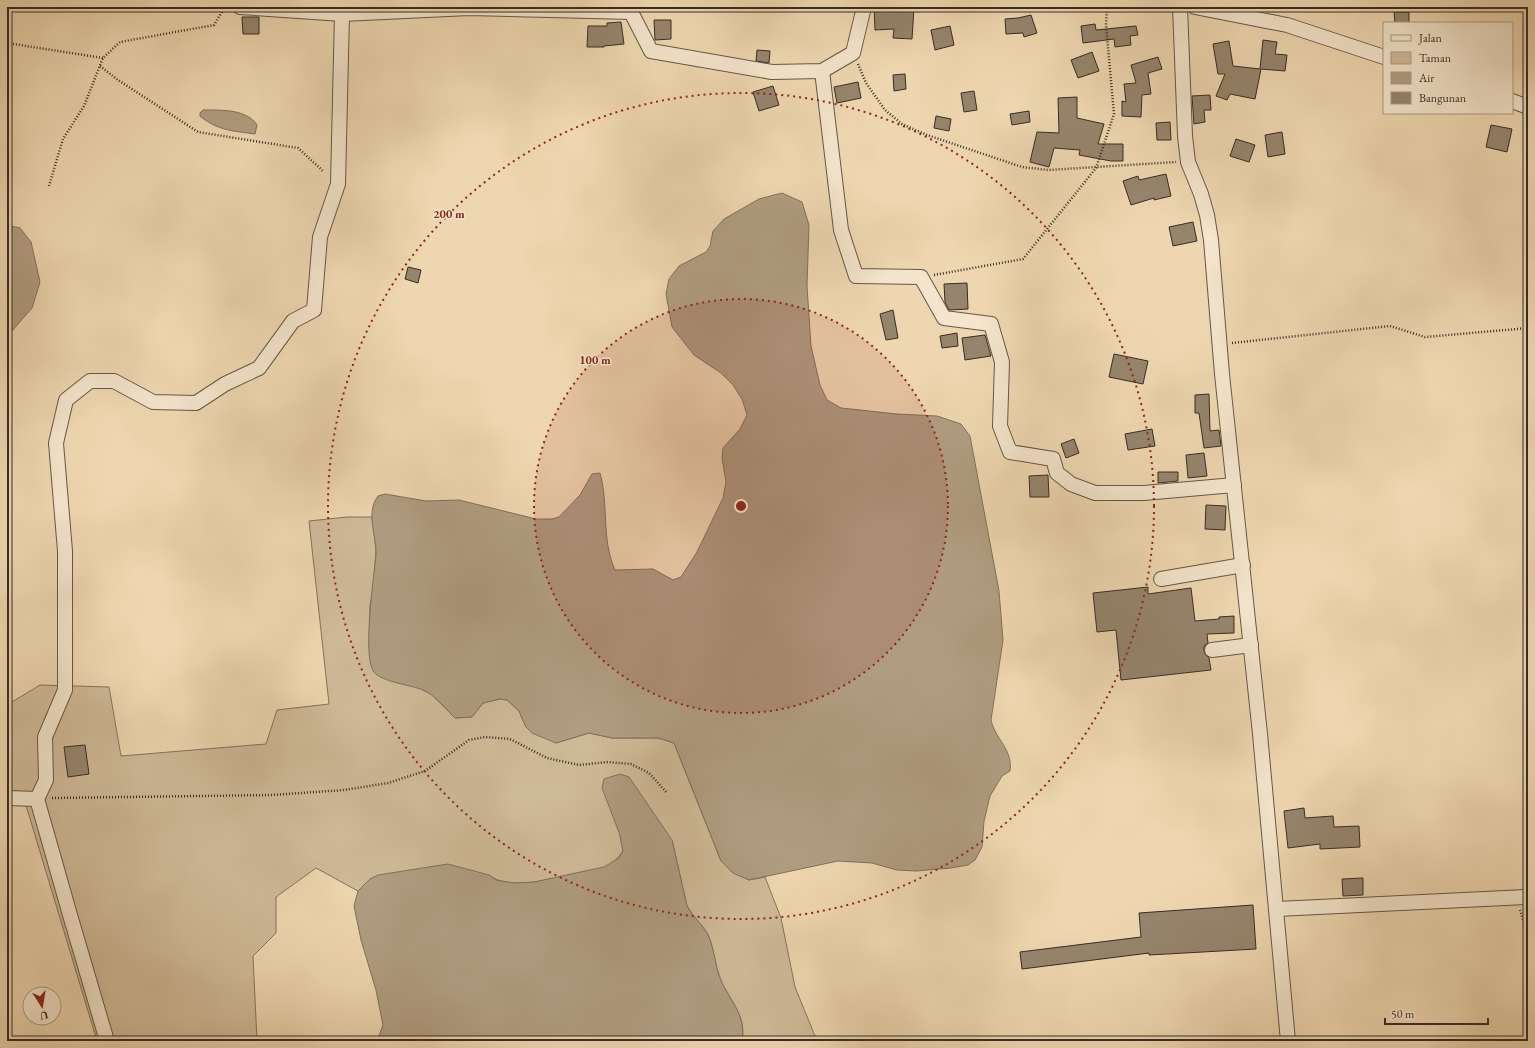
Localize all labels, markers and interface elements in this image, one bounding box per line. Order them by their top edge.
legend [1383,22,1513,114]
text: Jalan [1418,30,1443,46]
text: Taman [1419,50,1452,66]
text: Air [1418,70,1434,86]
text: Bangunan [1419,90,1467,106]
text: 200 m [433,206,465,222]
text: 100 m [579,352,611,368]
centre of rings [734,499,748,513]
north arrow [22,986,62,1026]
scale bar [1385,1000,1488,1026]
text: 50 m [1391,1006,1415,1022]
text: U [38,1008,50,1024]

